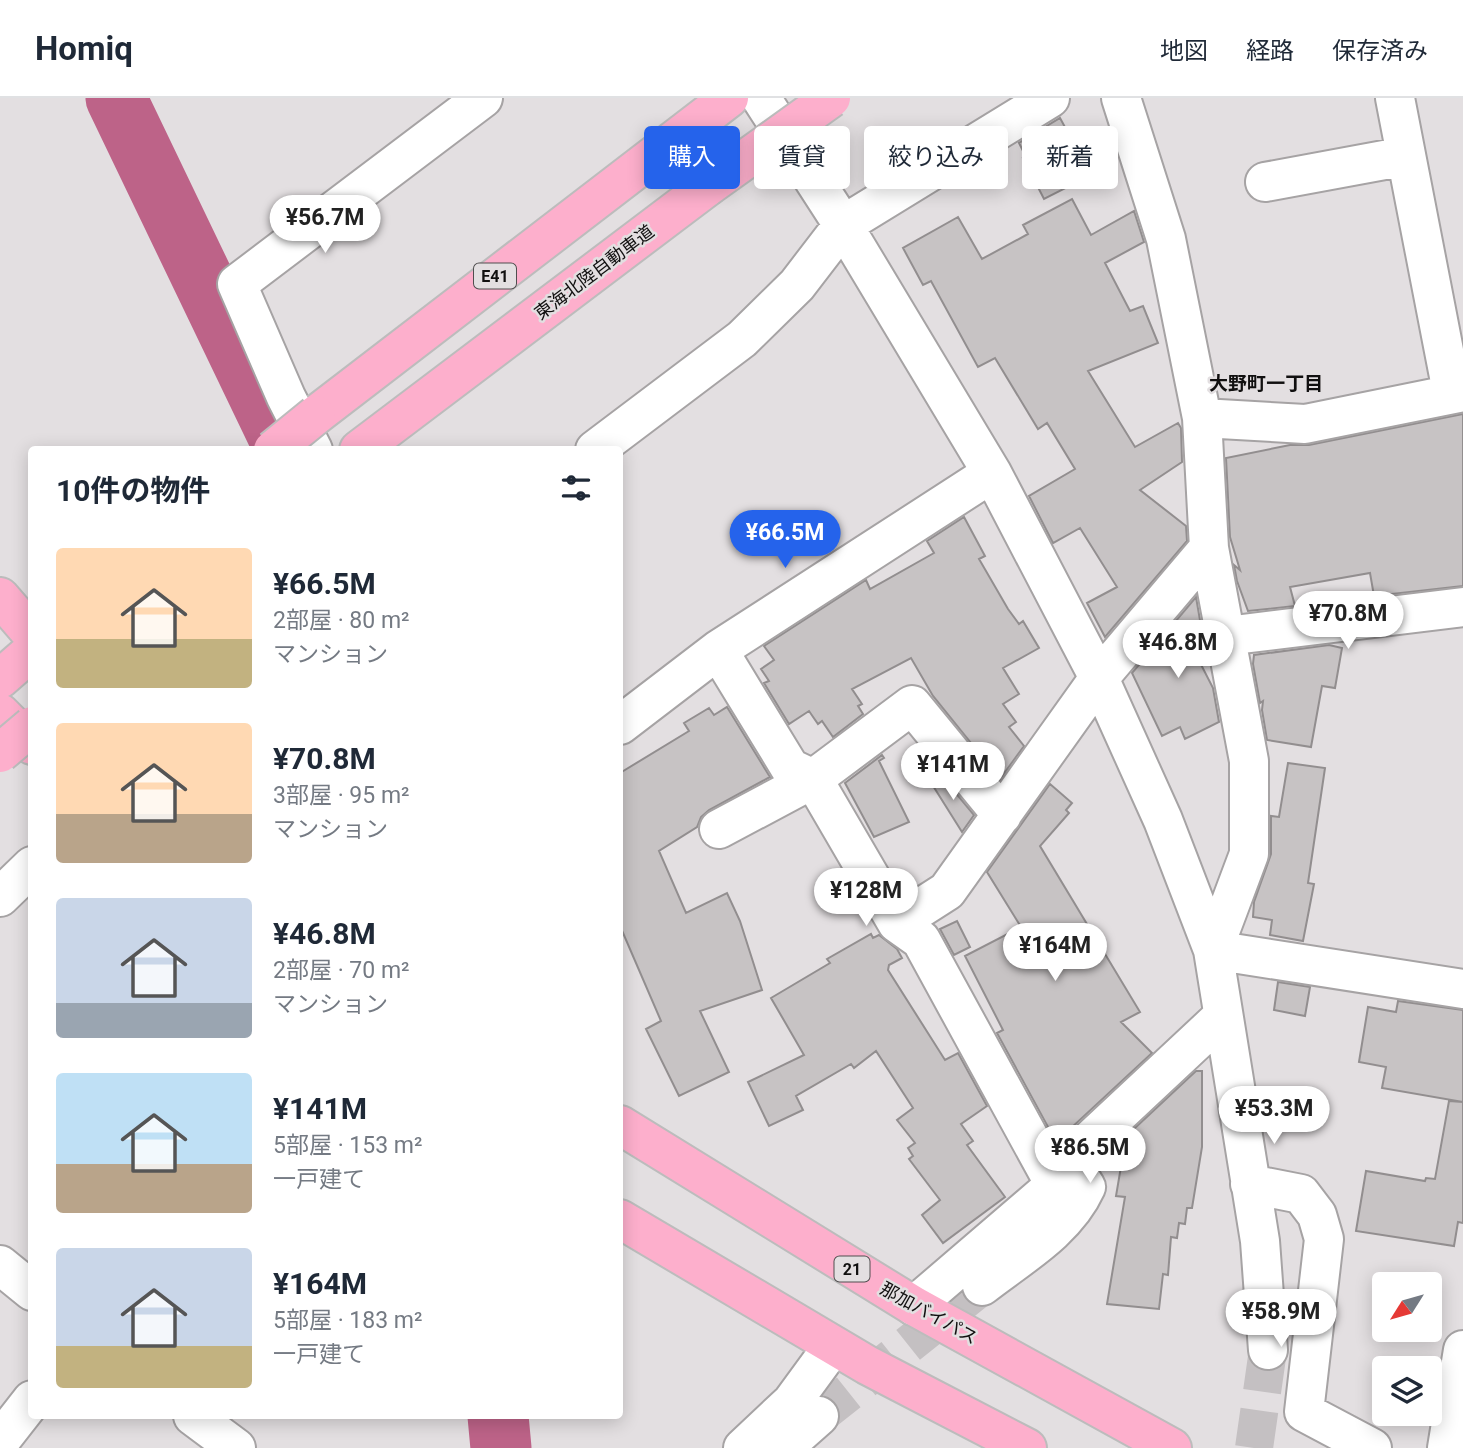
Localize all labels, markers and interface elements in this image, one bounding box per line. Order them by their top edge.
text: Homiq [35,29,133,68]
text: 地図 [1160,37,1208,65]
text: 経路 [1246,37,1294,65]
text: 保存済み [1332,37,1428,65]
chip: 購入 [644,126,740,189]
chip: 賃貸 [754,126,850,189]
chip: 絞り込み [864,126,1008,189]
chip: 新着 [1022,126,1118,189]
pin: ¥56.7M [268,195,382,255]
text: ¥56.7M [286,204,364,231]
street label: 東海北陸自動車道 [530,220,658,324]
road number: E41 [474,264,516,288]
district label: 大野町一丁目 [1209,372,1323,395]
icon: filters [557,469,595,507]
text: 10件の物件 [56,473,210,508]
pin: ¥66.5M [728,510,842,570]
text: ¥66.5M [746,519,824,546]
text: ¥66.5M [273,566,376,601]
icon: home [112,576,196,660]
pin: ¥70.8M [1291,592,1405,651]
text: ¥70.8M [1309,600,1387,627]
text: 2部屋 · 80 m² [273,607,410,634]
pin: ¥46.8M [1121,620,1235,680]
text: ¥46.8M [1139,629,1217,656]
text: マンション [273,641,388,668]
text: ¥70.8M [273,741,376,776]
pin: ¥141M [904,742,1002,802]
icon: home [112,751,196,835]
text: ¥141M [917,751,989,778]
text: 3部屋 · 95 m² [273,782,410,809]
text: マンション [273,816,388,843]
pin: ¥128M [817,868,915,928]
text: ¥128M [830,877,902,904]
text: ¥46.8M [273,916,376,951]
pin: ¥164M [1006,924,1104,983]
icon: home [112,926,196,1010]
text: ¥164M [1019,932,1091,959]
text: 2部屋 · 70 m² [273,957,410,984]
text: マンション [273,991,388,1018]
pin: ¥53.3M [1217,1086,1331,1146]
text: ¥141M [273,1091,367,1126]
text: ¥53.3M [1235,1095,1313,1122]
icon: home [112,1101,196,1185]
pin: ¥86.5M [1033,1126,1147,1185]
text: 5部屋 · 153 m² [273,1132,422,1159]
text: ¥86.5M [1051,1134,1129,1161]
text: 一戸建て [273,1166,365,1193]
road number: 21 [834,1256,870,1282]
text: ¥164M [273,1266,367,1301]
north arrow [1372,1272,1442,1342]
map controls [1372,1272,1442,1426]
icon: home [112,1276,196,1360]
street label: 那加バイパス [877,1278,981,1348]
pin: ¥58.9M [1224,1290,1338,1349]
text: ¥58.9M [1242,1298,1320,1325]
text: 5部屋 · 183 m² [273,1307,422,1334]
text: 一戸建て [273,1341,365,1368]
button: layers [1372,1356,1442,1426]

